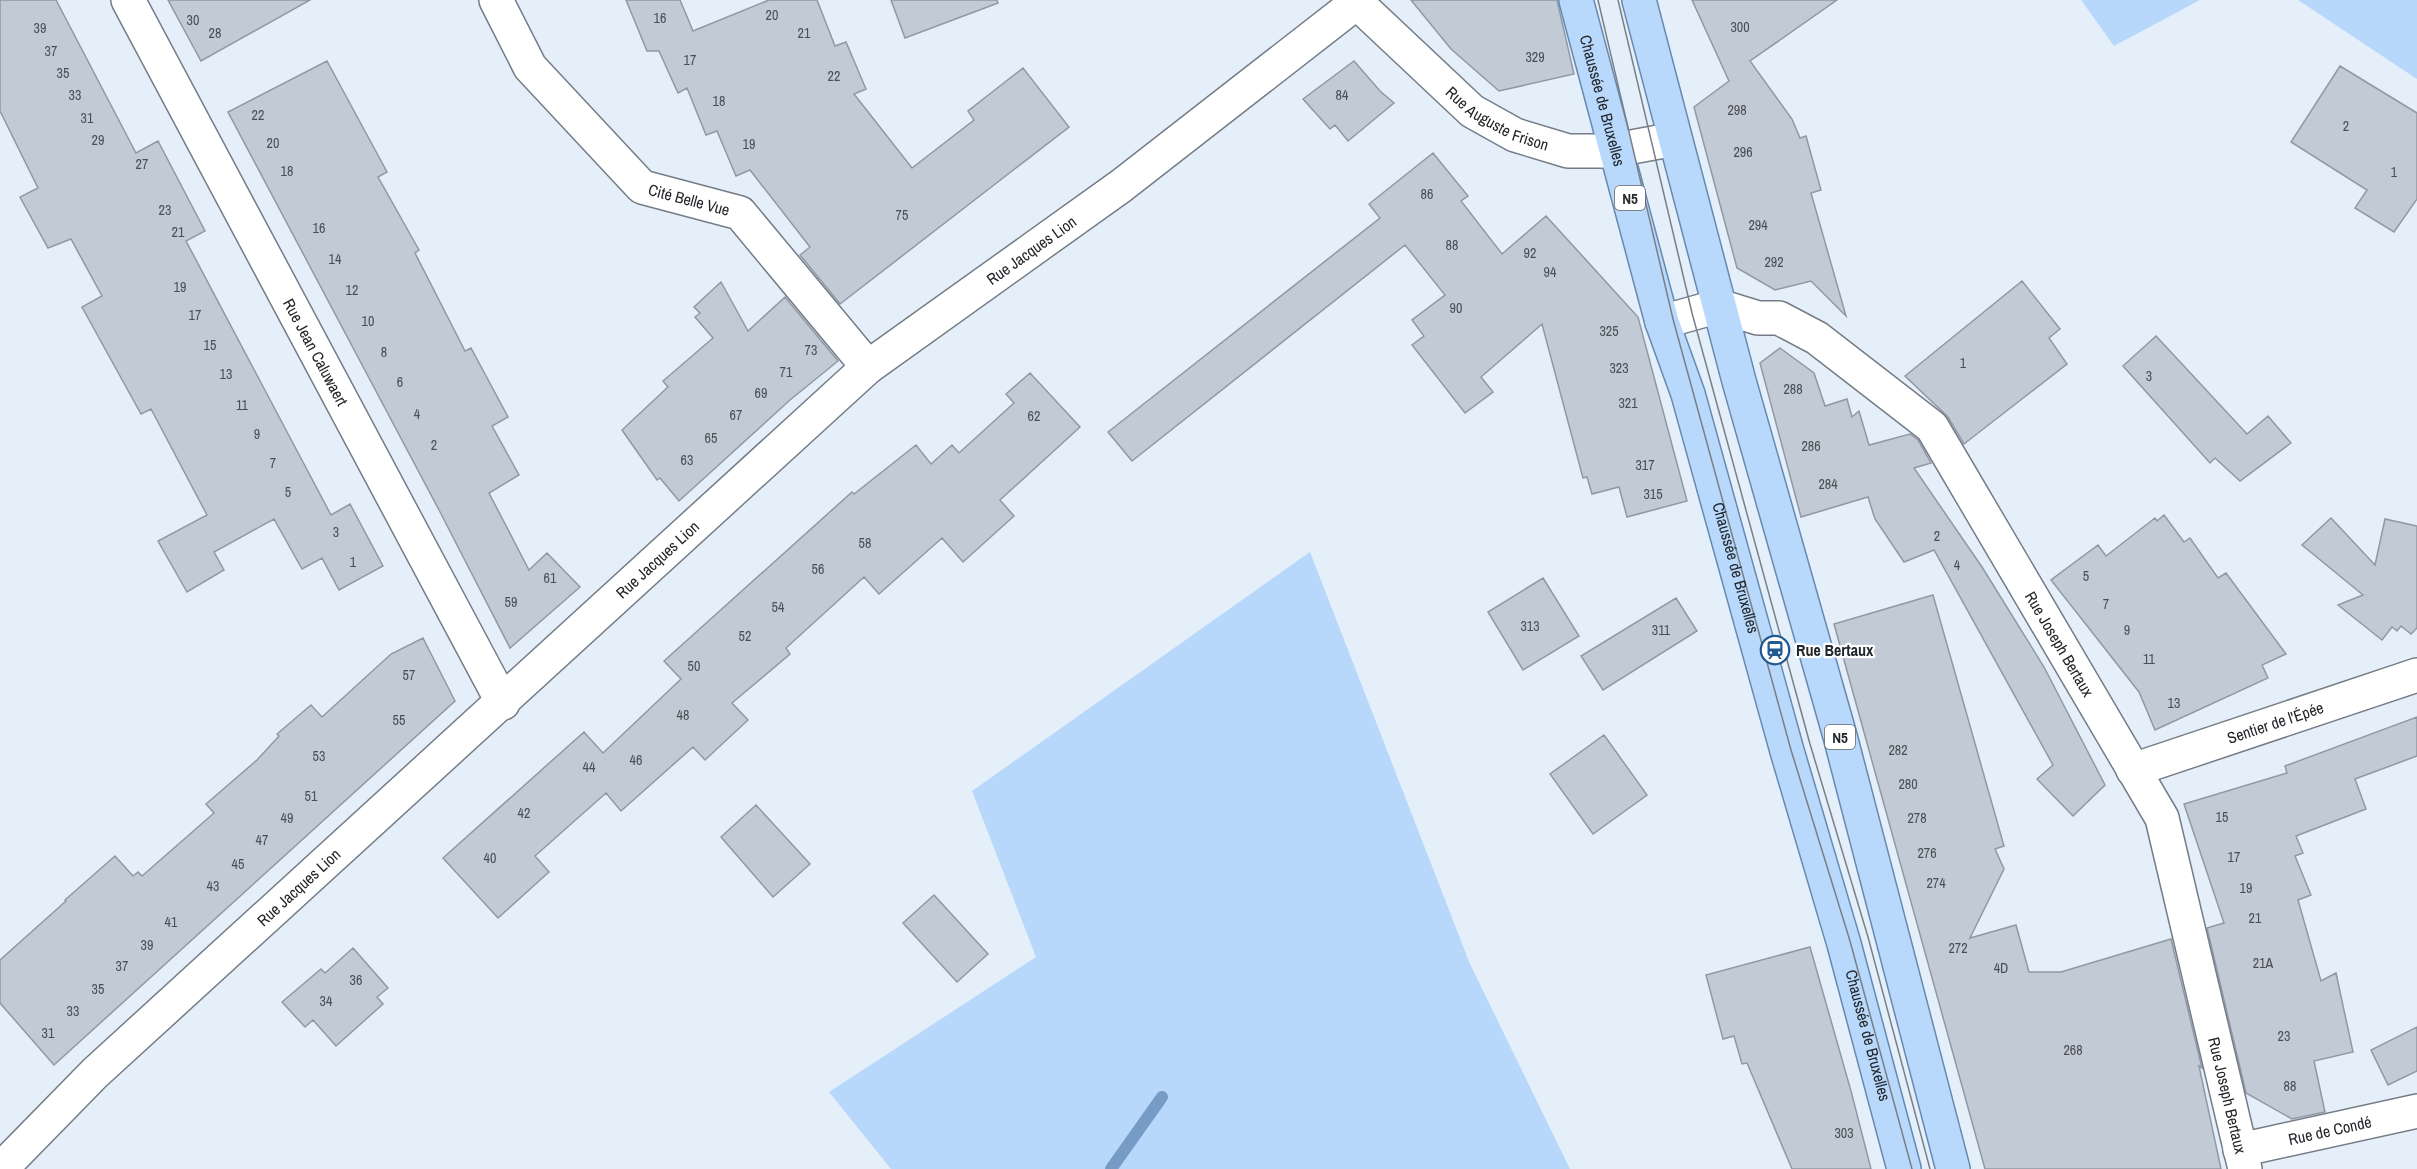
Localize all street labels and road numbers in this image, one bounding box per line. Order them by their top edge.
street label: Chaussée de Bruxelles [1575,32,1631,169]
street label: Rue Auguste Frison [1441,81,1551,156]
street label: Cité Belle Vue [646,178,732,221]
road number: N5 [1615,186,1645,210]
street label: Rue Jacques Lion [982,210,1081,290]
street label: Rue Jean Caluwaert [278,294,354,410]
street label: Chaussée de Bruxelles [1708,500,1765,636]
street label: Rue Jacques Lion [611,516,704,603]
street label: Rue Joseph Bertaux [2020,587,2099,701]
street label: Sentier de l'Épée [2224,696,2326,749]
road number: N5 [1825,725,1855,749]
street label: Rue Jacques Lion [252,843,345,931]
street label: Chaussée de Bruxelles [1840,967,1896,1103]
street label: Rue Joseph Bertaux [2203,1035,2252,1156]
street label: Rue de Condé [2286,1110,2374,1150]

